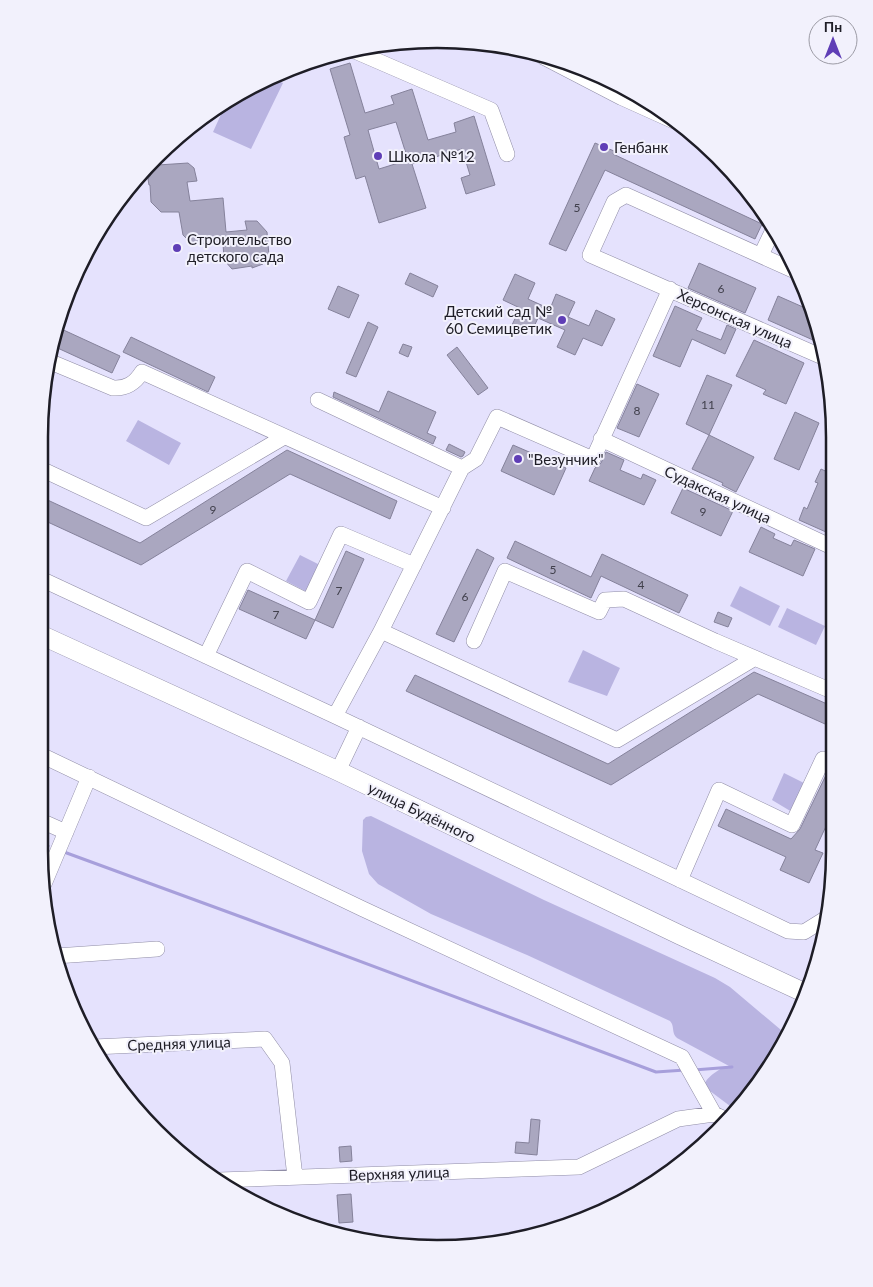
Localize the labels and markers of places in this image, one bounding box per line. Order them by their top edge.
place label: Генбанк [614,138,669,156]
marker: Генбанк [598,141,610,153]
place label: Школа №12 [388,147,475,165]
marker: Школа №12 [372,150,384,162]
place label: Строительство детского сада [187,230,292,265]
marker: Строительство детского сада [171,242,183,254]
place label: Детский сад № 60 Семицветик [444,302,552,337]
marker: Детский сад № 60 Семицветик [556,314,568,326]
place label: "Везунчик" [528,450,603,468]
marker: "Везунчик" [512,453,524,465]

